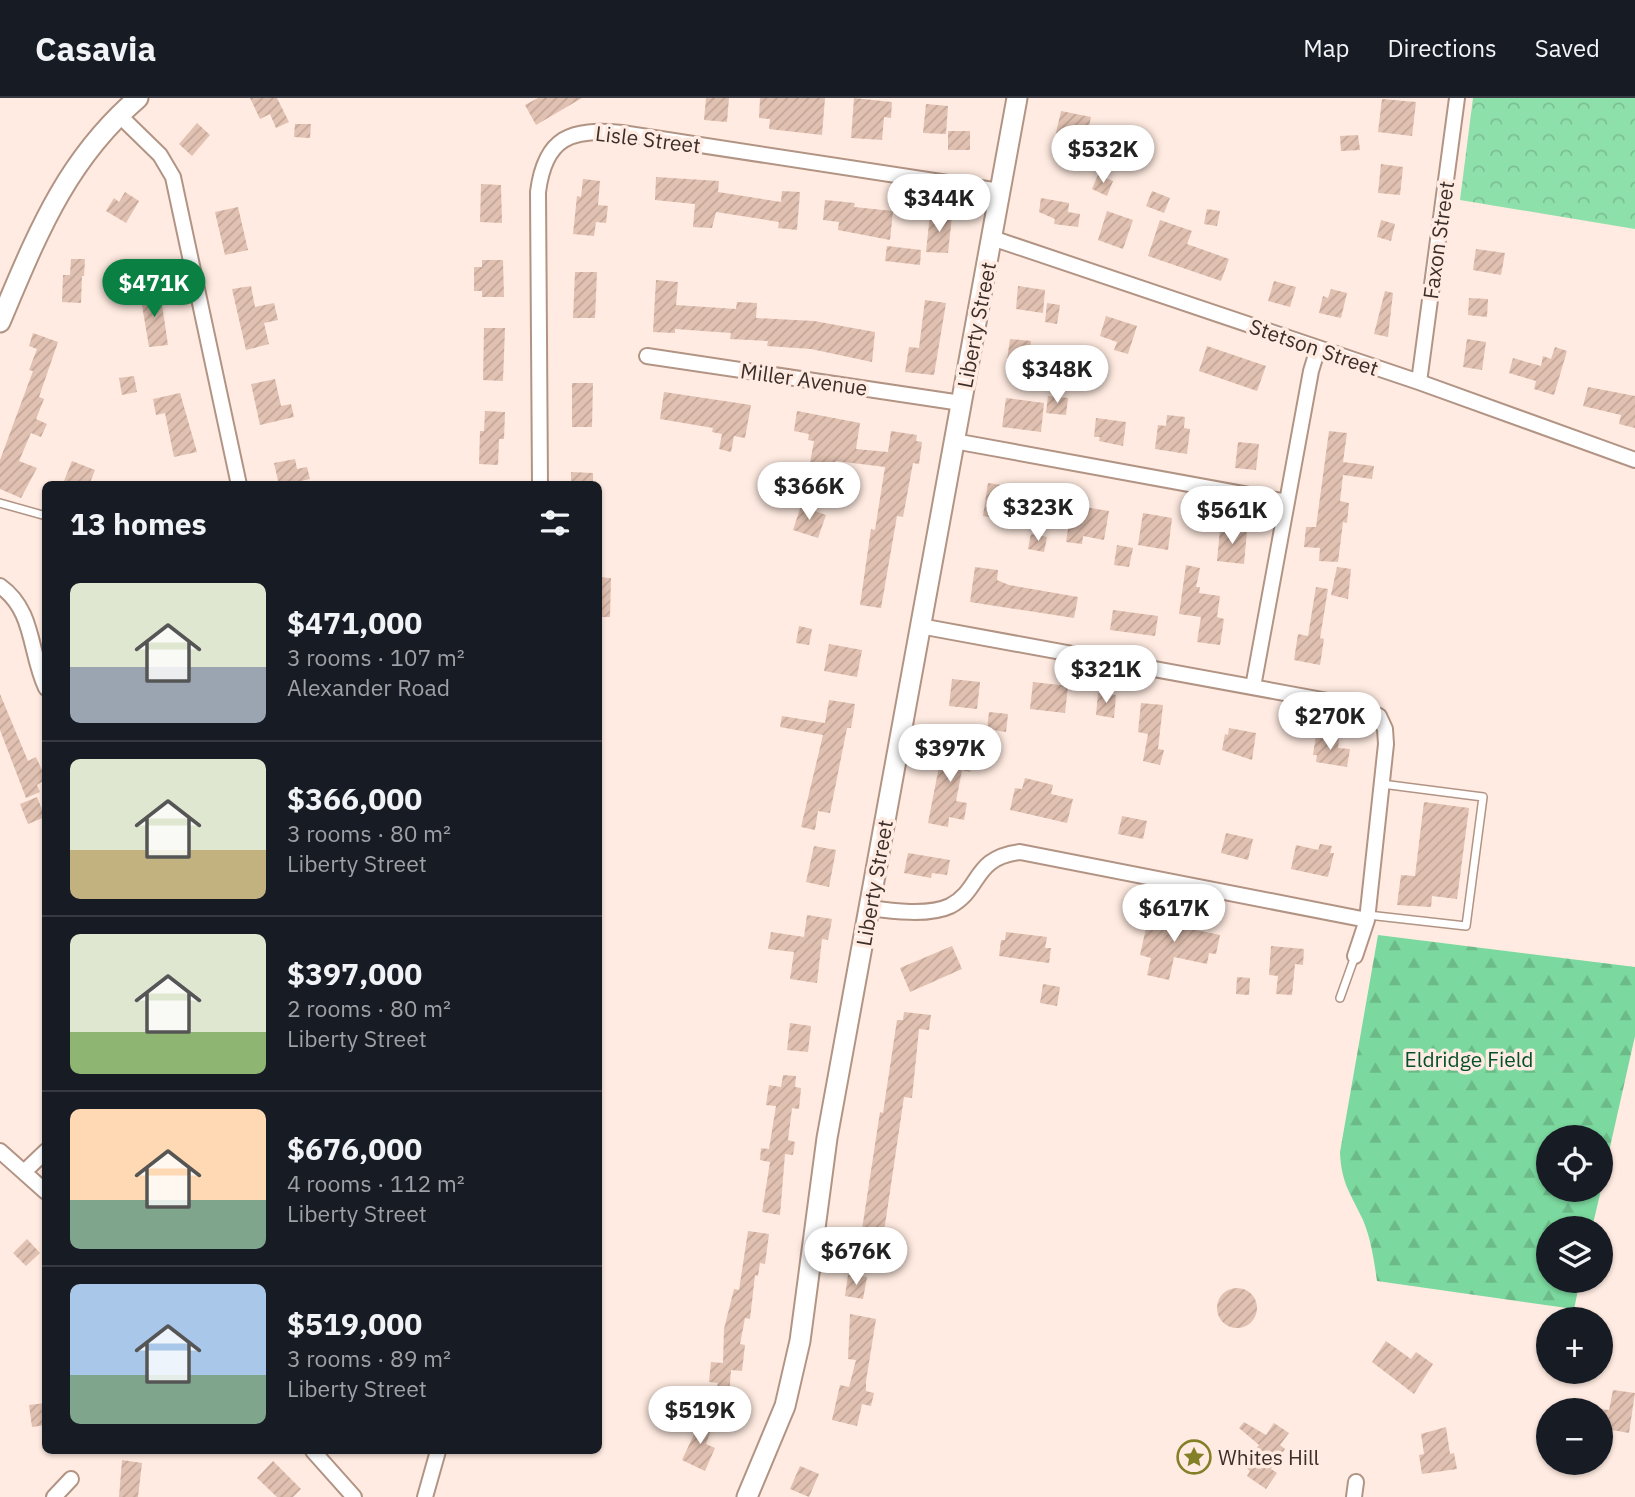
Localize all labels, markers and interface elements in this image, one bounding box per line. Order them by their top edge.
text: Casavia [35,27,156,70]
text: Map [1303,32,1349,64]
text: Directions [1387,32,1497,64]
text: Saved [1535,32,1600,64]
street label: Lisle Street [594,119,702,159]
pin: $532K [1054,126,1152,185]
text: $532K [1067,133,1139,163]
pin: $344K [890,174,988,234]
street label: Faxon Street [1416,179,1460,301]
text: $344K [903,182,975,212]
pin: $471K [105,260,203,319]
street label: Liberty Street [950,260,1002,390]
text: $471K [118,267,190,297]
street label: Stetson Street [1246,312,1382,382]
pin: $348K [1008,345,1106,405]
text: $348K [1021,353,1093,383]
street label: Miller Avenue [739,356,869,402]
pin: $366K [760,462,858,522]
text: $366K [773,470,845,500]
pin: $323K [989,484,1087,543]
pin: $561K [1183,486,1281,546]
text: $323K [1002,491,1074,521]
text: $561K [1196,494,1268,524]
text: 13 homes [70,504,207,543]
icon: filters [536,504,574,542]
text: $471,000 [287,603,422,642]
icon: home [126,611,210,695]
text: 3 rooms · 107 m² [287,642,465,672]
pin: $321K [1057,646,1155,705]
text: $321K [1070,653,1142,683]
text: Alexander Road [287,672,450,702]
pin: $270K [1281,692,1379,752]
text: $270K [1294,700,1366,730]
pin: $397K [901,724,999,784]
text: $397K [914,732,986,762]
text: $366,000 [287,779,422,818]
icon: home [126,787,210,871]
text: 3 rooms · 80 m² [287,818,451,848]
street label: Liberty Street [849,818,899,948]
text: Liberty Street [287,848,427,878]
pin: $617K [1125,884,1223,944]
text: $617K [1138,892,1210,922]
text: $397,000 [287,954,422,993]
icon: home [126,962,210,1046]
text: 2 rooms · 80 m² [287,993,451,1023]
text: Liberty Street [287,1023,427,1053]
park label: Eldridge Field [1404,1045,1534,1073]
map controls [1536,1125,1613,1475]
button: locate [1536,1125,1613,1202]
text: $676,000 [287,1129,422,1168]
icon: home [126,1137,210,1221]
text: 4 rooms · 112 m² [287,1168,465,1198]
text: Liberty Street [287,1198,427,1228]
button: layers [1536,1216,1613,1293]
pin: $676K [807,1228,905,1287]
text: $676K [820,1235,892,1265]
text: $519,000 [287,1304,422,1343]
button: + [1536,1307,1613,1384]
icon: home [126,1312,210,1396]
text: 3 rooms · 89 m² [287,1343,451,1373]
text: Liberty Street [287,1373,427,1403]
pin: $519K [651,1386,749,1446]
text: $519K [664,1394,736,1424]
button: − [1536,1398,1613,1475]
place icon: Whites Hill [1175,1438,1213,1476]
place label: Whites Hill [1218,1443,1320,1471]

